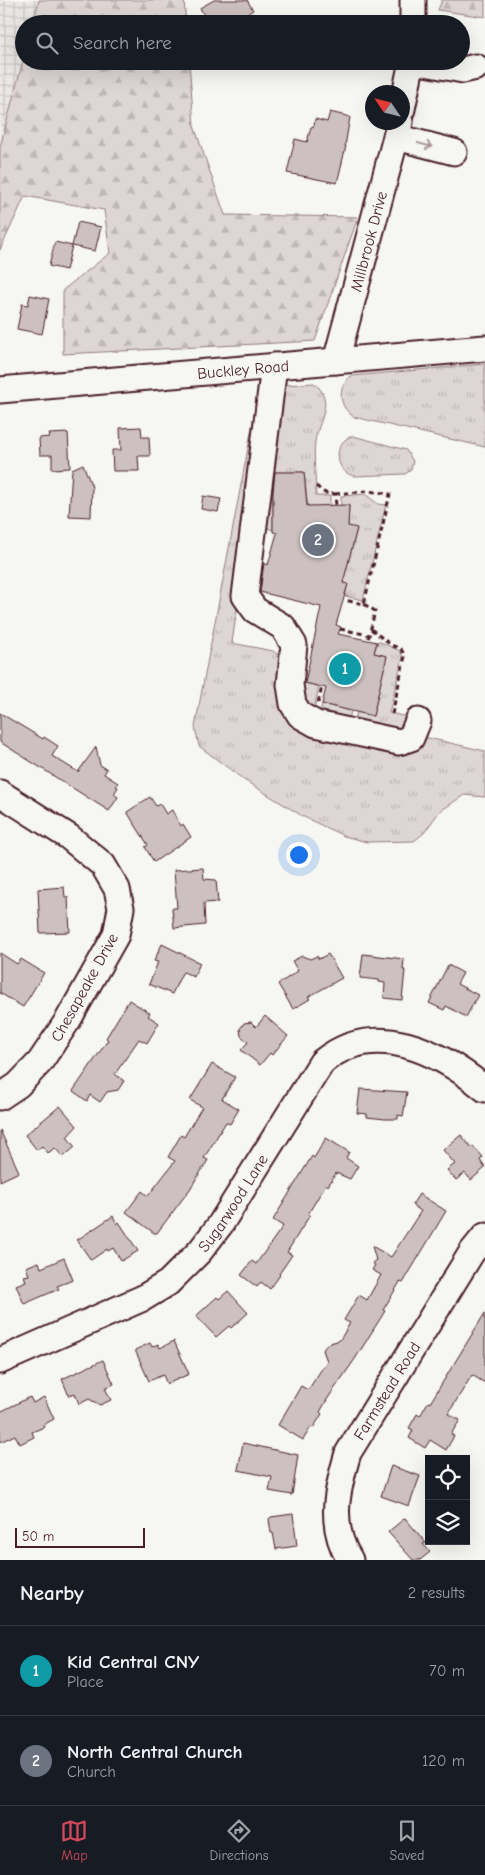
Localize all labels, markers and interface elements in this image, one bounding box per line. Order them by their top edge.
search box [15,15,470,70]
icon: search [33,29,61,57]
text: Search here [73,32,172,54]
north arrow [365,85,410,130]
one-way arrow [417,141,433,150]
street label: Millbrook Drive [347,189,391,294]
street label: Buckley Road [196,357,290,383]
pin: 2 [302,521,334,559]
pin: 1 [329,650,361,688]
your location [286,842,312,868]
street label: Chesapeake Drive [48,930,122,1045]
street label: Sugarwood Lane [195,1151,272,1256]
street label: Farmstead Road [350,1339,424,1444]
map controls [425,1455,470,1545]
button: locate [425,1455,470,1500]
button: layers [425,1500,470,1545]
scale bar [15,1525,145,1548]
text: 50 m [22,1528,54,1545]
text: Nearby [20,1581,84,1605]
text: 2 results [408,1584,465,1602]
text: Kid Central CNY [67,1651,199,1673]
text: 1 [33,1662,39,1680]
text: 70 m [429,1662,465,1680]
text: Place [67,1673,103,1691]
text: North Central Church [67,1741,243,1763]
text: 2 [32,1752,40,1770]
text: 120 m [422,1752,465,1770]
text: Church [67,1763,116,1781]
tab: Map [60,1817,88,1864]
tab: Directions [209,1817,269,1864]
tab: Saved [390,1817,425,1864]

